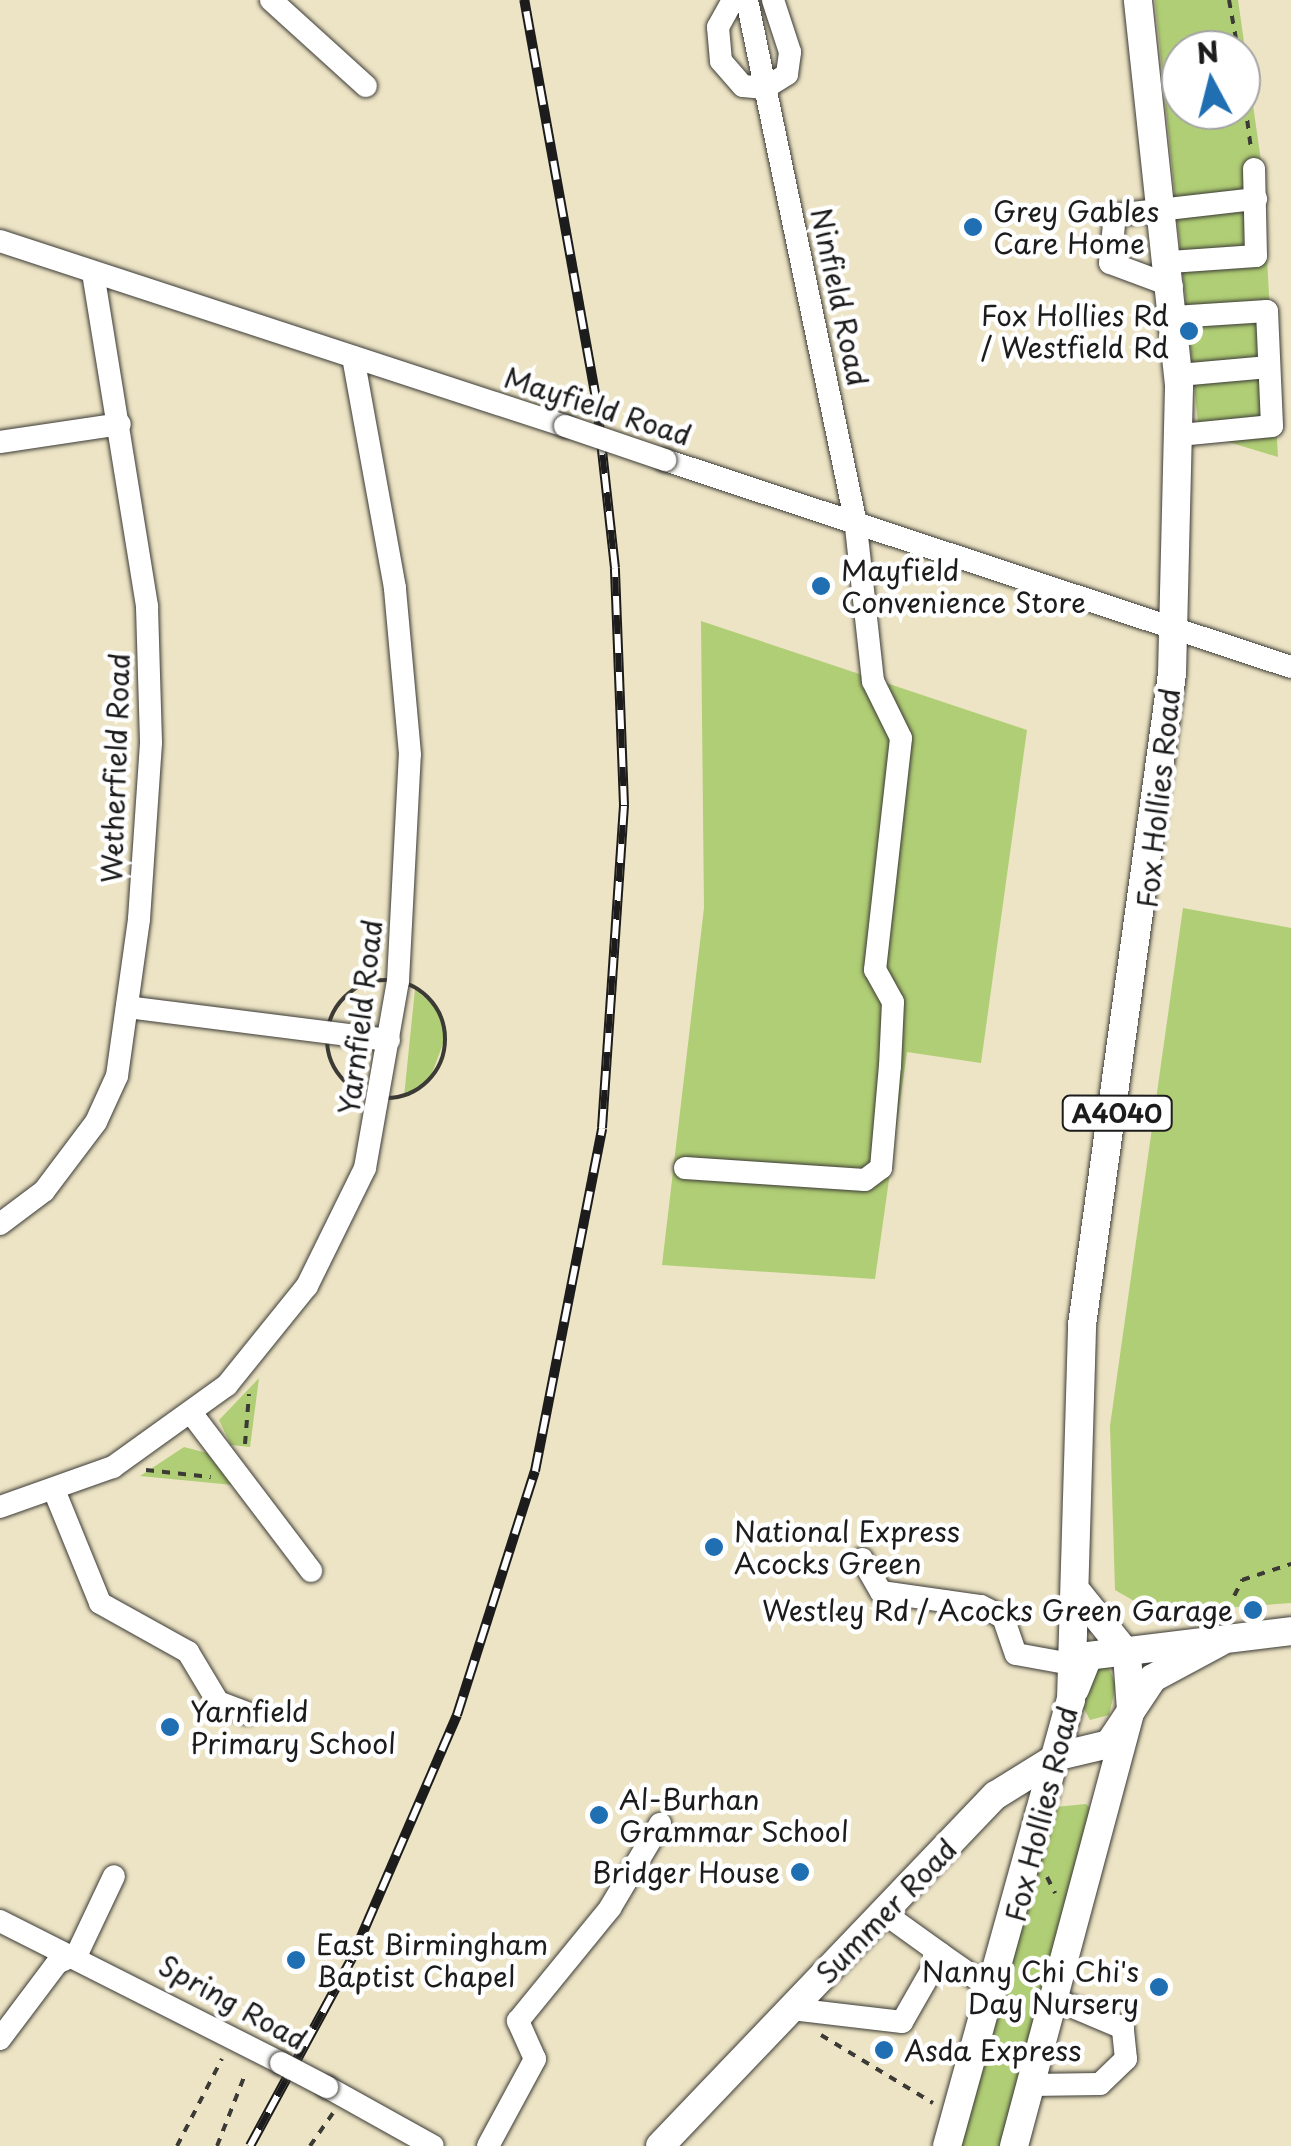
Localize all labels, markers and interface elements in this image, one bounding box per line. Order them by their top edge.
text: N [1194,29,1221,74]
north arrow [1161,30,1261,130]
place label: Grey Gables Care Home [993,194,1161,260]
street label: Ninfield Road [805,205,875,389]
marker: Grey Gables Care Home [962,216,984,238]
place label: Fox Hollies Rd / Westfield Rd [980,298,1169,364]
marker: Fox Hollies Rd / Westfield Rd [1178,320,1200,342]
street label: Mayfield Road [500,360,696,452]
place label: Mayfield Convenience Store [841,553,1088,619]
marker: Mayfield Convenience Store [810,575,832,597]
street label: Wetherfield Road [94,652,136,884]
street label: Fox Hollies Road [1130,687,1186,909]
street label: Yarnfield Road [331,918,389,1116]
road number: A4040 [1060,1093,1174,1133]
place label: National Express Acocks Green [734,1514,961,1580]
marker: National Express Acocks Green [703,1536,725,1558]
place label: Westley Rd / Acocks Green Garage [751,1593,1233,1627]
marker: Westley Rd / Acocks Green Garage [1242,1599,1264,1621]
place label: Yarnfield Primary School [190,1694,396,1760]
street label: Fox Hollies Road [998,1703,1084,1925]
marker: Yarnfield Primary School [159,1716,181,1738]
place label: Al-Burhan Grammar School [619,1782,849,1848]
marker: Al-Burhan Grammar School [588,1804,610,1826]
street label: Summer Road [808,1831,964,1991]
place label: Bridger House [590,1855,780,1889]
marker: Bridger House [789,1861,811,1883]
place label: East Birmingham Baptist Chapel [316,1927,550,1993]
street label: Spring Road [153,1948,313,2056]
marker: East Birmingham Baptist Chapel [285,1949,307,1971]
place label: Nanny Chi Chi's Day Nursery [921,1954,1139,2020]
marker: Nanny Chi Chi's Day Nursery [1148,1976,1170,1998]
place label: Asda Express [904,2033,1083,2067]
marker: Asda Express [873,2039,895,2061]

